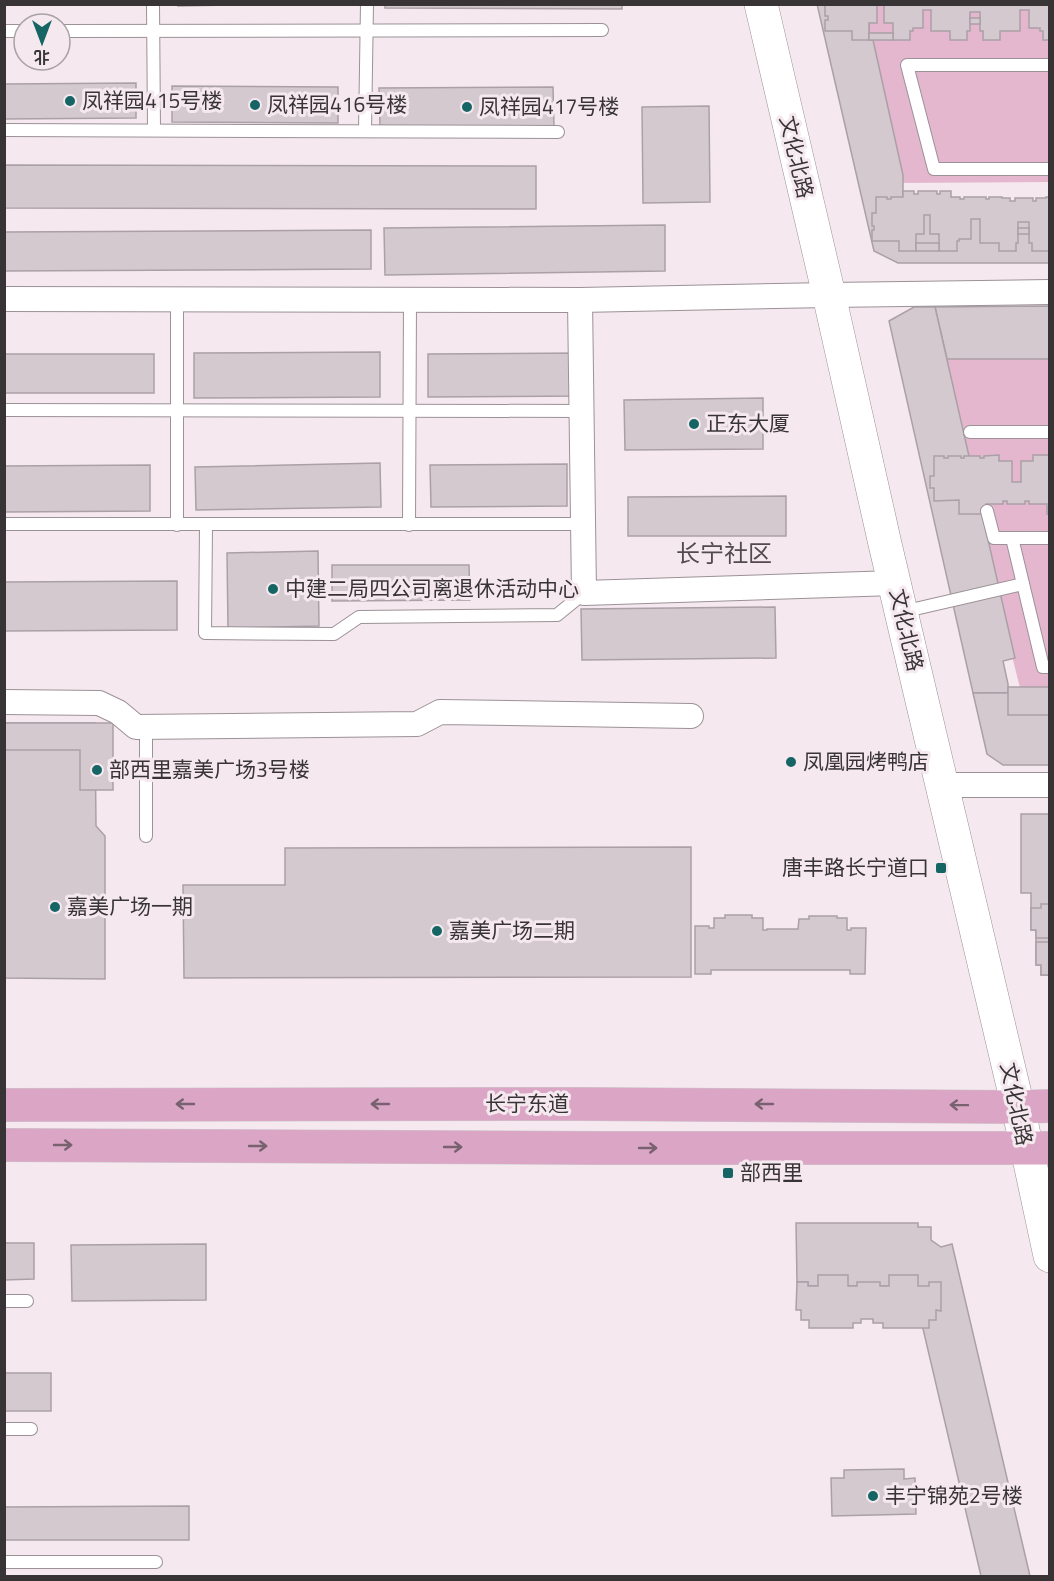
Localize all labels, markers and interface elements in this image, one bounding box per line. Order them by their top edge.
north arrow [12,12,72,72]
text: 北 [34,45,50,69]
place label: 凤祥园415号楼 [82,84,222,116]
place label: 凤祥园416号楼 [267,88,407,120]
place label: 凤祥园417号楼 [479,90,619,122]
marker: 凤祥园415号楼 [63,94,77,108]
marker: 凤祥园416号楼 [248,98,262,112]
marker: 凤祥园417号楼 [460,100,474,114]
street label: 文化北路 [772,112,822,201]
place label: 正东大厦 [706,407,790,439]
marker: 正东大厦 [687,417,701,431]
district label: 长宁社区 [676,535,772,571]
place label: 中建二局四公司离退休活动中心 [285,572,579,604]
marker: 中建二局四公司离退休活动中心 [266,582,280,596]
street label: 文化北路 [882,585,932,674]
place label: 凤凰园烤鸭店 [803,745,929,777]
place label: 部西里嘉美广场3号楼 [109,753,310,785]
marker: 凤凰园烤鸭店 [784,755,798,769]
marker: 部西里嘉美广场3号楼 [90,763,104,777]
place label: 唐丰路长宁道口 [782,851,929,883]
marker: 唐丰路长宁道口 [934,861,948,875]
place label: 嘉美广场一期 [67,890,193,922]
marker: 嘉美广场一期 [48,900,62,914]
place label: 嘉美广场二期 [449,914,575,946]
marker: 嘉美广场二期 [430,924,444,938]
street label: 文化北路 [993,1059,1041,1148]
street label: 长宁东道 [485,1087,569,1119]
one-way arrow [176,1098,196,1110]
one-way arrow [371,1098,391,1110]
one-way arrow [755,1099,775,1110]
one-way arrow [950,1100,970,1111]
one-way arrow [52,1139,72,1151]
one-way arrow [247,1140,267,1152]
one-way arrow [442,1141,462,1153]
one-way arrow [637,1142,657,1154]
place label: 部西里 [740,1156,803,1188]
marker: 部西里 [721,1166,735,1180]
place label: 丰宁锦苑2号楼 [885,1479,1023,1511]
marker: 丰宁锦苑2号楼 [866,1489,880,1503]

